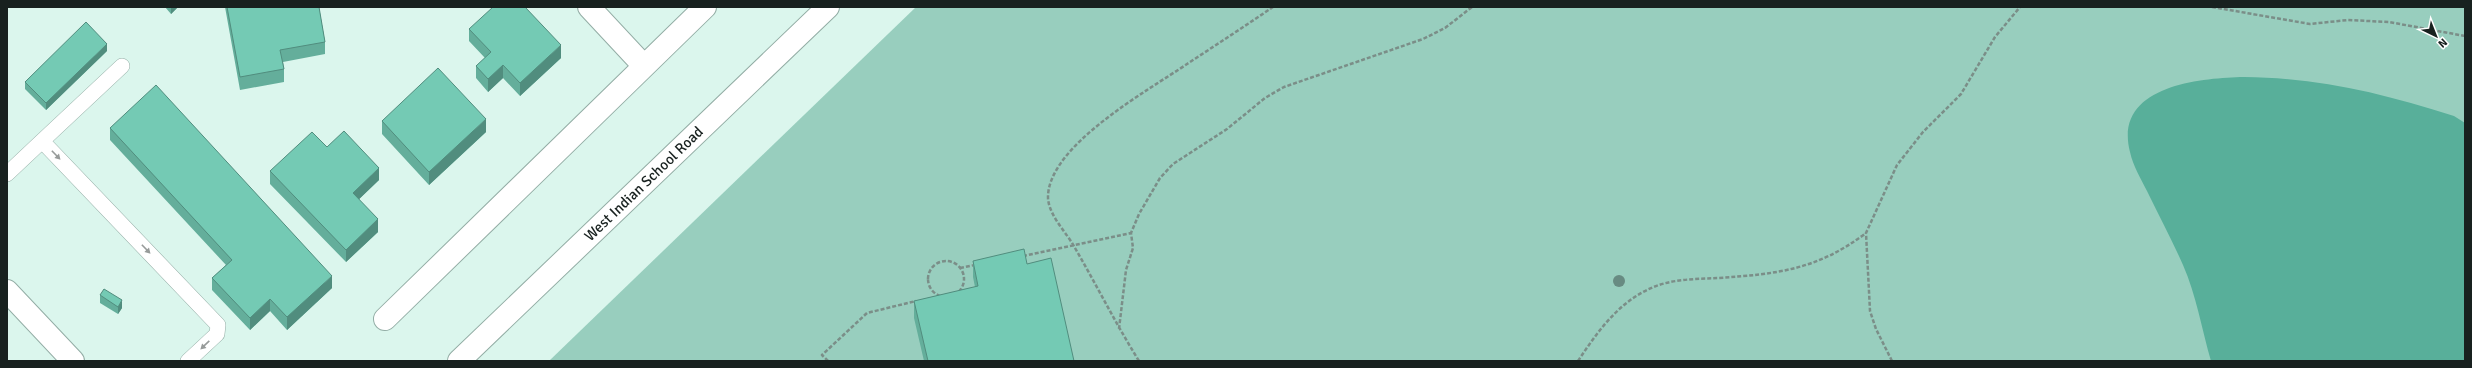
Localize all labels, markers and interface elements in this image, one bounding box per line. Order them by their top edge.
north arrow [2416,16,2456,56]
text: N [2435,36,2450,50]
street label: West Indian School Road [581,123,707,245]
one-way arrow [51,150,61,160]
one-way arrow [141,244,150,254]
one-way arrow [200,340,211,349]

